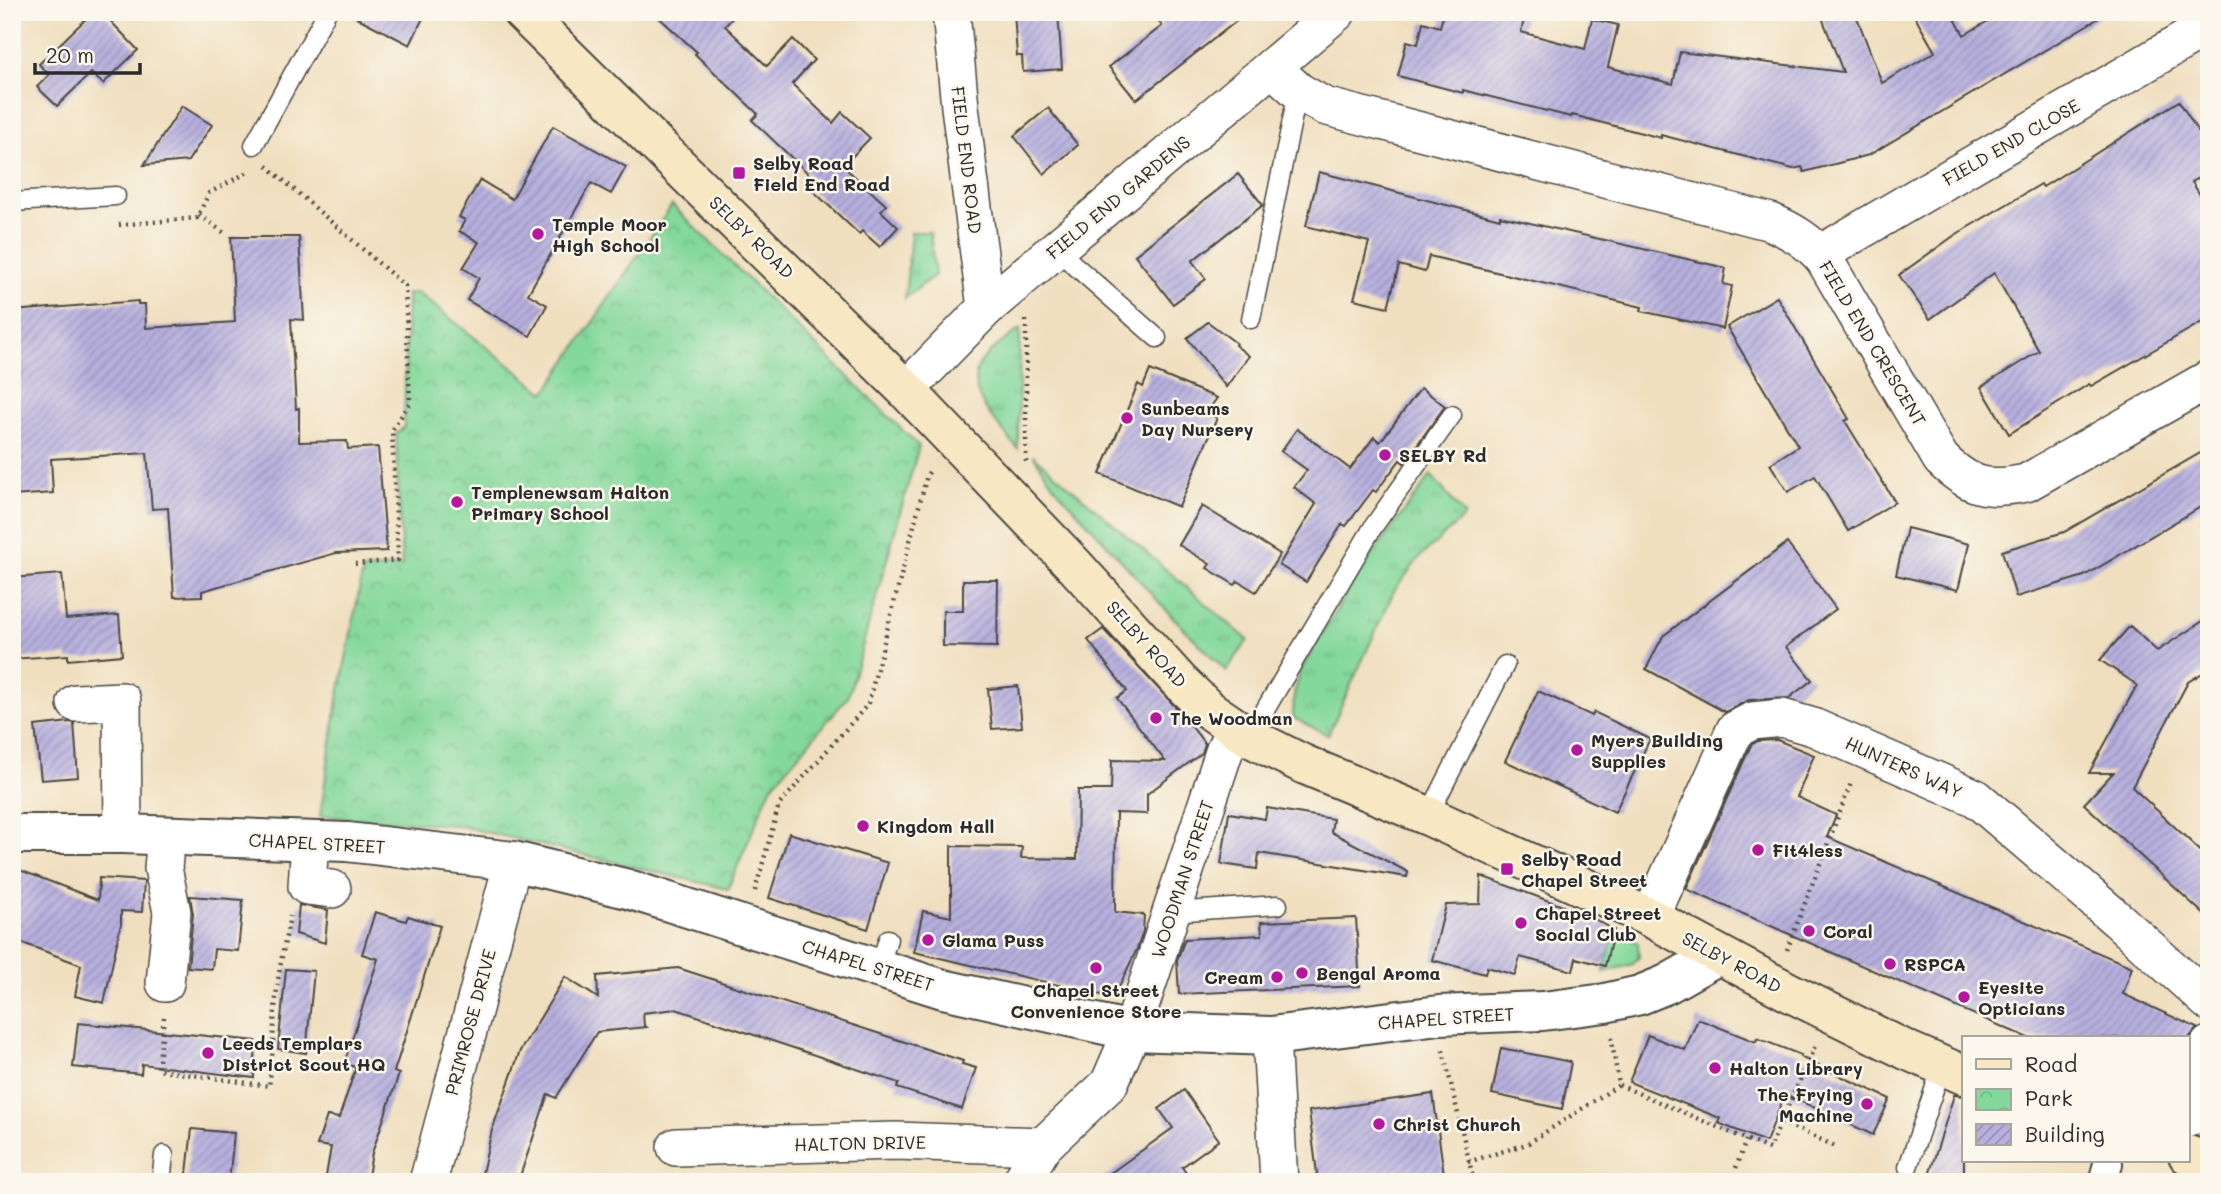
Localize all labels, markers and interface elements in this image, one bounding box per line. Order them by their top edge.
scale bar [35,32,140,76]
text: 20 m [46,41,94,68]
street label: FIELD END ROAD [946,85,988,235]
street label: FIELD END CLOSE [1938,93,2084,191]
street label: FIELD END GARDENS [1041,130,1195,264]
place label: Selby Road Field End Road [753,151,890,196]
marker: Selby Road Field End Road [731,165,747,181]
street label: SELBY ROAD [704,190,800,284]
place label: Temple Moor High School [552,212,667,257]
marker: Temple Moor High School [530,226,546,242]
street label: FIELD END CRESCENT [1814,256,1932,430]
place label: Sunbeams Day Nursery [1141,396,1254,441]
marker: Sunbeams Day Nursery [1119,410,1135,426]
place label: SELBY Rd [1399,443,1486,467]
marker: SELBY Rd [1377,447,1393,463]
place label: Templenewsam Halton Primary School [471,480,669,525]
marker: Templenewsam Halton Primary School [449,494,465,510]
street label: SELBY ROAD [1102,595,1192,693]
place label: The Woodman [1170,706,1293,730]
marker: The Woodman [1148,710,1164,726]
place label: Myers Building Supplies [1591,728,1723,773]
street label: HUNTERS WAY [1842,730,1966,804]
marker: Myers Building Supplies [1569,742,1585,758]
street label: WOODMAN STREET [1145,797,1219,961]
place label: Kingdom Hall [877,814,994,838]
marker: Kingdom Hall [855,818,871,834]
street label: CHAPEL STREET [248,827,386,859]
place label: Fit4less [1772,838,1843,862]
marker: Fit4less [1750,842,1766,858]
place label: Selby Road Chapel Street [1521,847,1647,892]
marker: Selby Road Chapel Street [1499,861,1515,877]
place label: Chapel Street Social Club [1535,901,1661,946]
marker: Chapel Street Social Club [1513,915,1529,931]
place label: Coral [1823,919,1873,943]
marker: Coral [1801,923,1817,939]
street label: SELBY ROAD [1678,926,1786,998]
place label: Glama Puss [942,928,1044,952]
marker: Glama Puss [920,932,936,948]
street label: CHAPEL STREET [799,933,937,997]
street label: PRIMROSE DRIVE [439,946,501,1098]
place label: RSPCA [1904,952,1966,976]
marker: RSPCA [1882,956,1898,972]
marker: Chapel Street Convenience Store [1088,960,1104,976]
place label: Bengal Aroma [1316,961,1441,985]
place label: Cream [1204,965,1263,989]
marker: Bengal Aroma [1294,965,1310,981]
marker: Cream [1269,969,1285,985]
place label: Eyesite Opticians [1978,975,2065,1020]
place label: Chapel Street Convenience Store [1011,978,1182,1023]
marker: Eyesite Opticians [1956,989,1972,1005]
street label: CHAPEL STREET [1377,1001,1515,1035]
place label: Leeds Templars District Scout HQ [222,1031,385,1076]
legend [1962,1036,2190,1162]
marker: Leeds Templars District Scout HQ [200,1045,216,1061]
text: Road [2025,1050,2077,1077]
place label: Halton Library [1729,1056,1863,1080]
marker: Halton Library [1707,1060,1723,1076]
place label: The Frying Machine [1757,1082,1853,1127]
text: Park [2025,1084,2073,1111]
marker: The Frying Machine [1859,1096,1875,1112]
place label: Christ Church [1393,1112,1521,1136]
marker: Christ Church [1371,1116,1387,1132]
text: Building [2025,1120,2105,1147]
street label: HALTON DRIVE [794,1130,926,1156]

